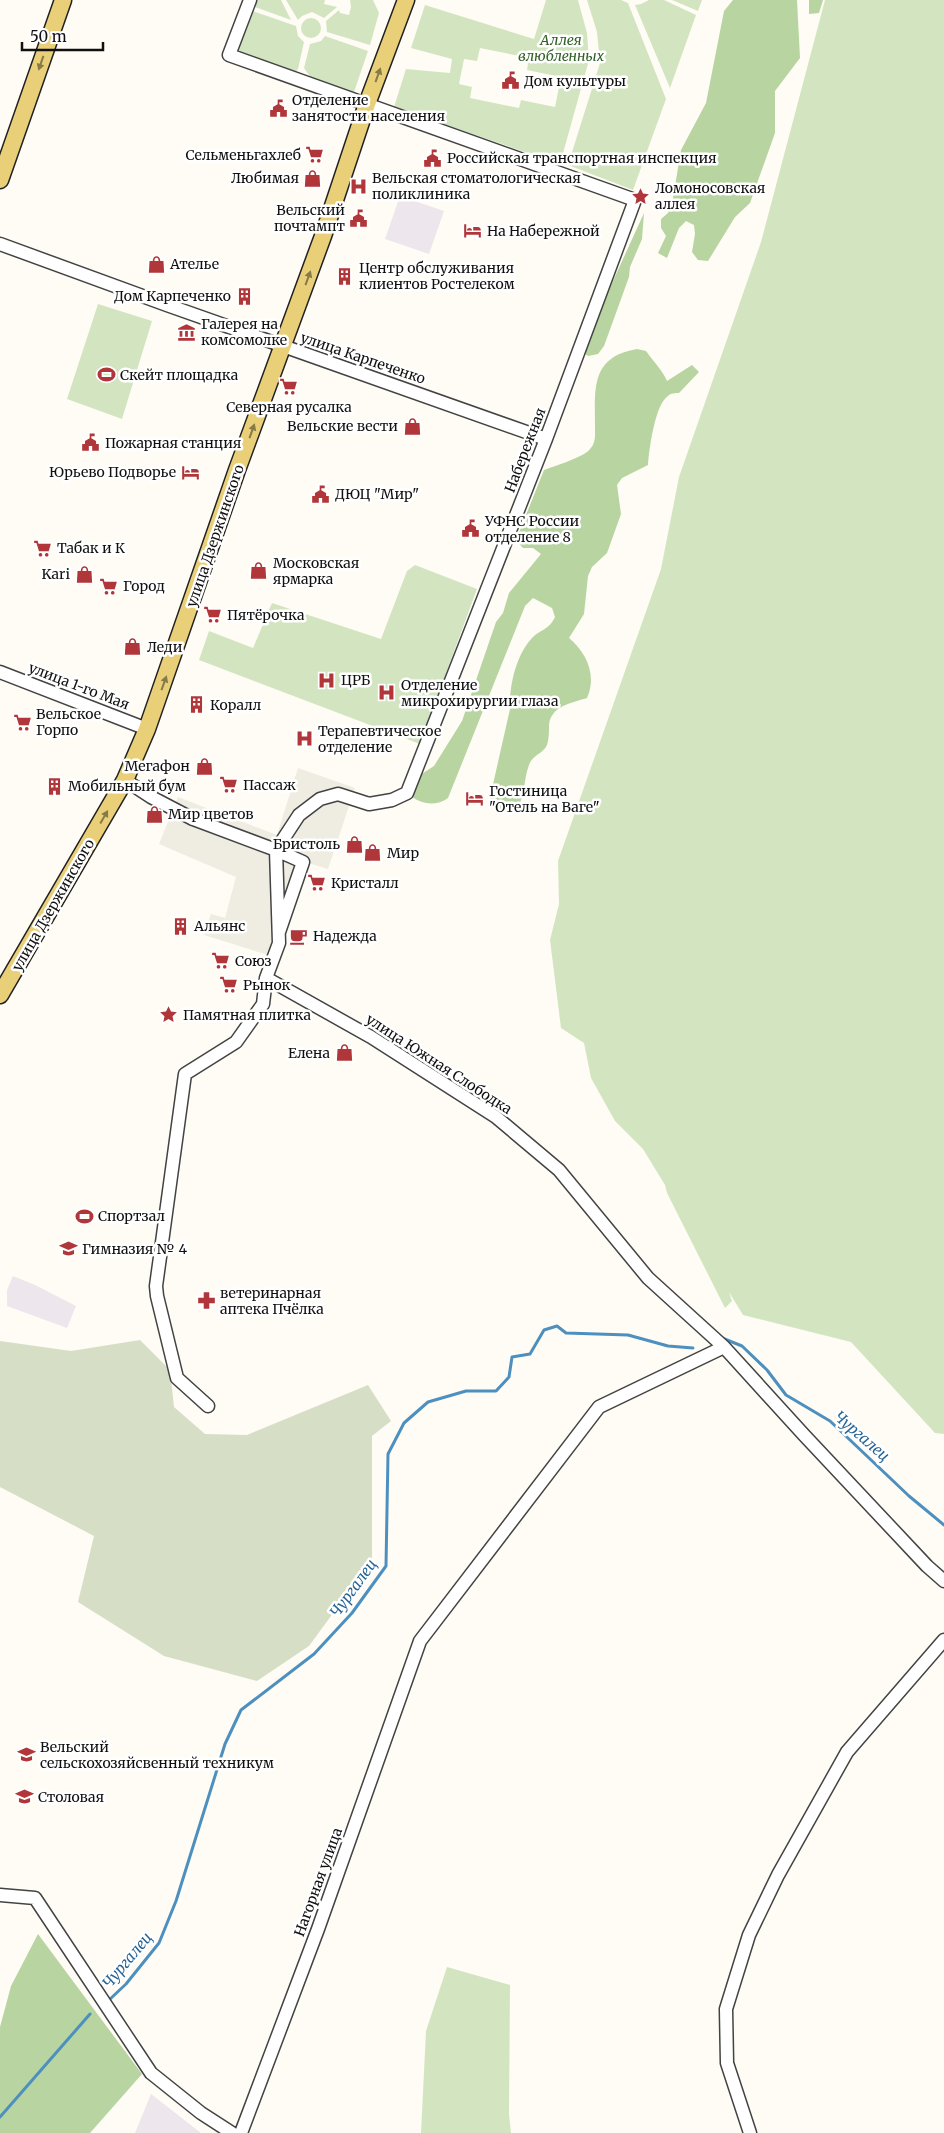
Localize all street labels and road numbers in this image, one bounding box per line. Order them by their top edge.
street label: улица Карпеченко [298,328,428,388]
street label: Набережная [501,405,549,495]
street label: улица Дзержинского [182,462,248,610]
street label: улица 1-го Мая [26,658,132,714]
street label: улица Дзержинского [8,836,98,974]
street label: улица Южная Слободка [363,1010,516,1118]
street label: Нагорная улица [290,1825,346,1939]

